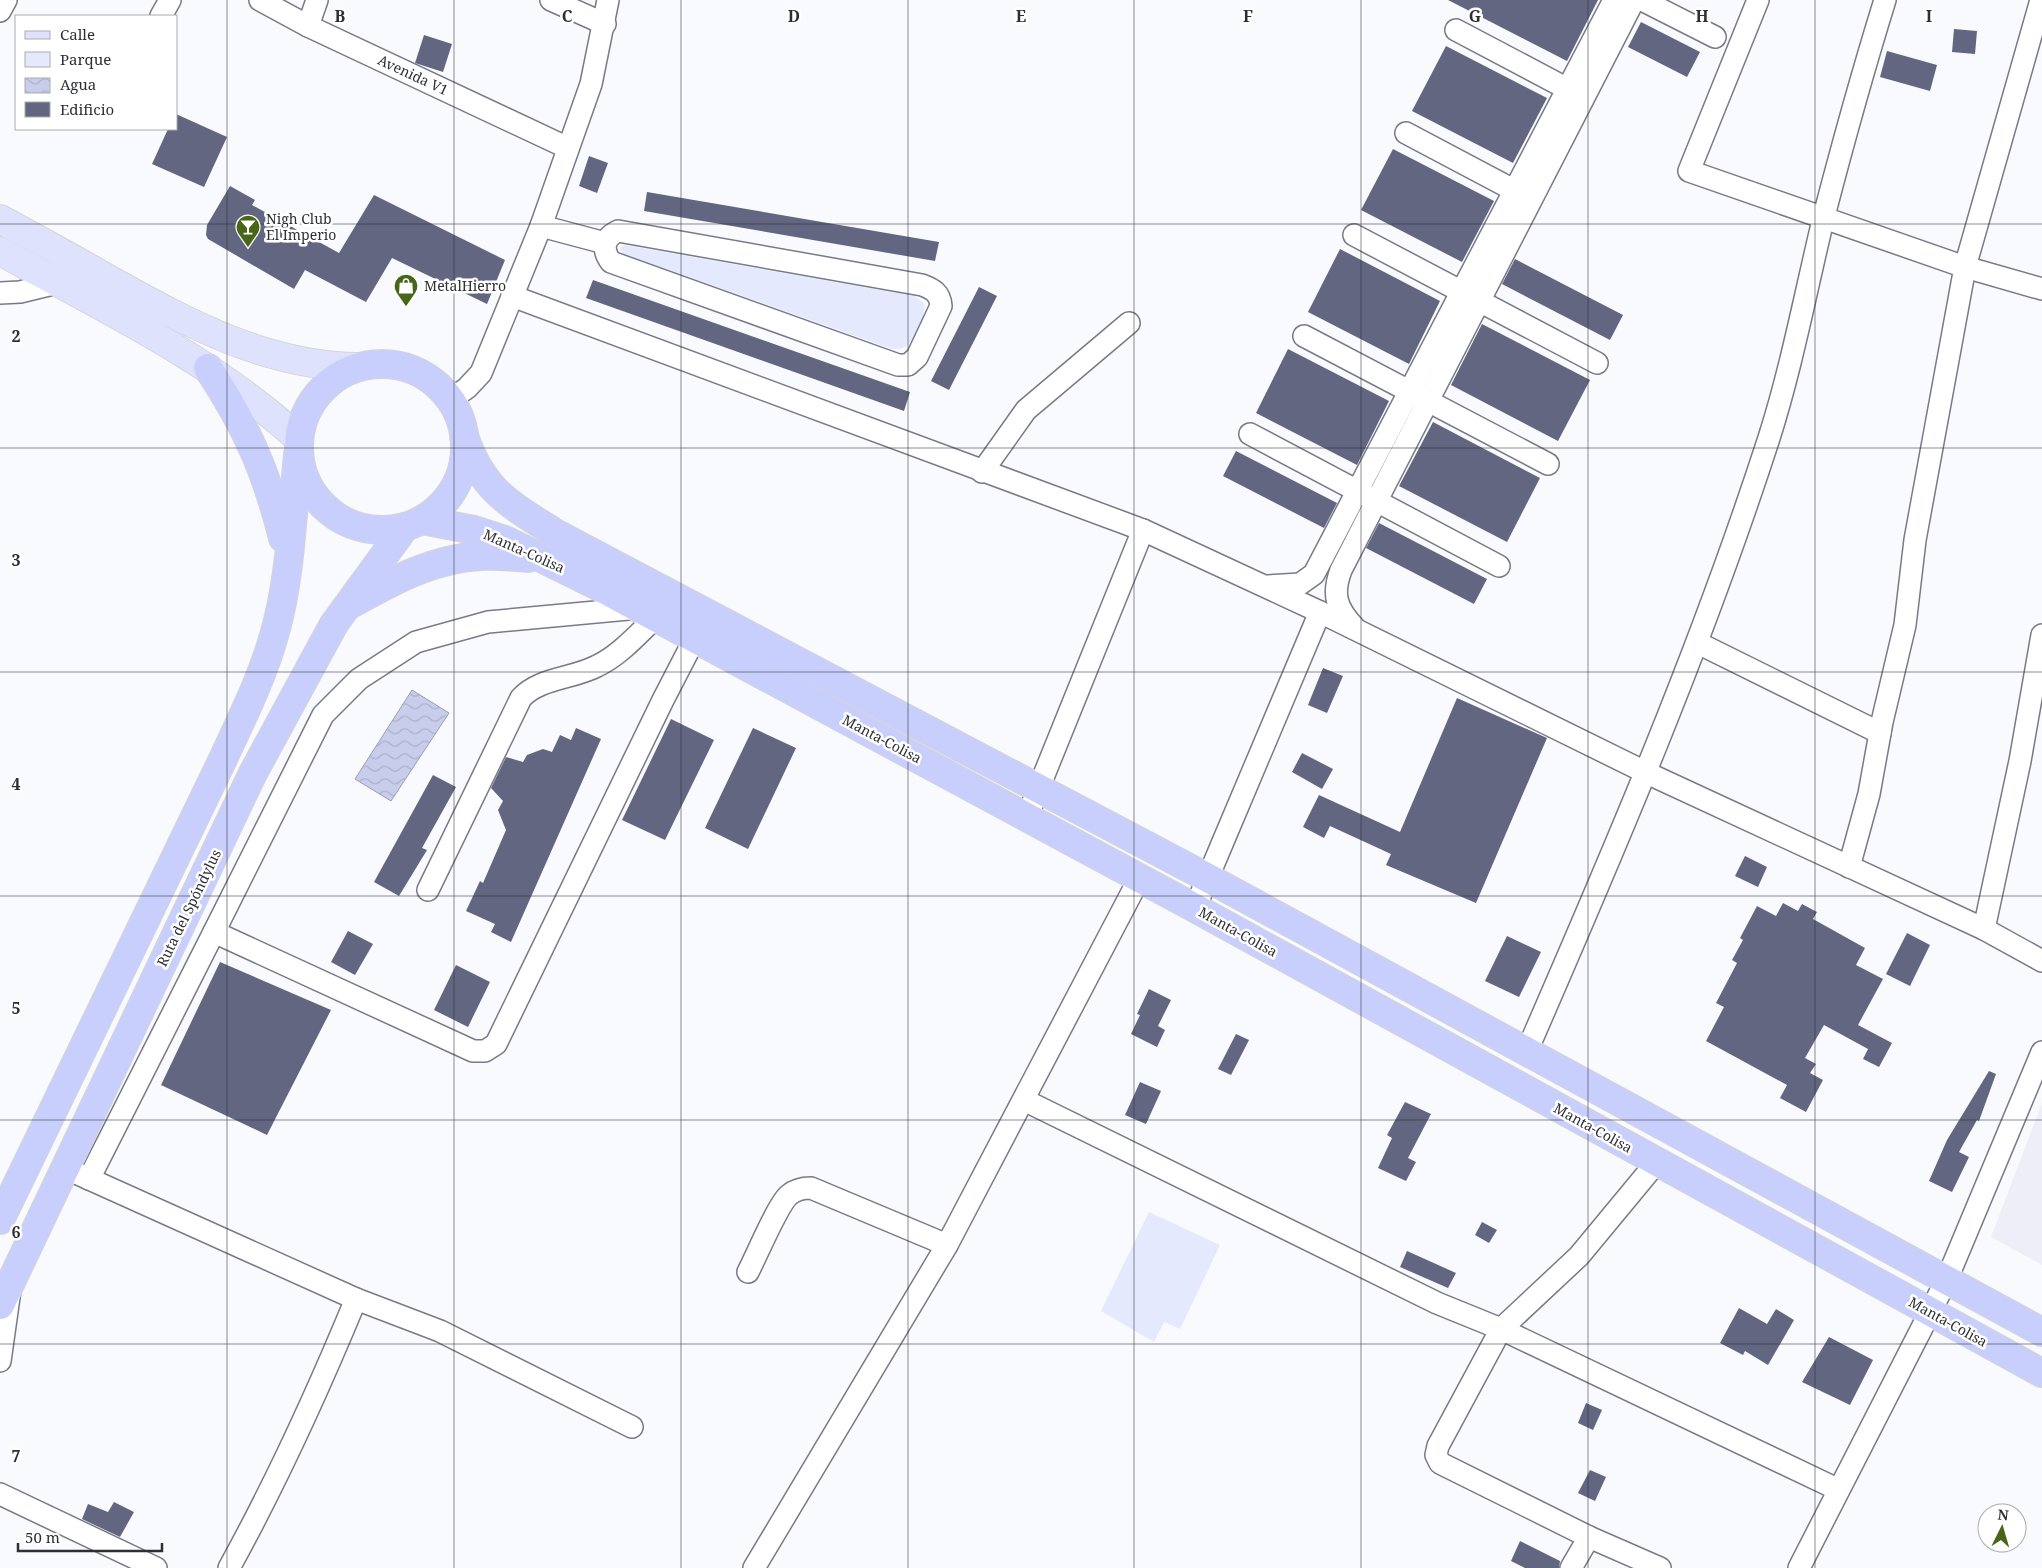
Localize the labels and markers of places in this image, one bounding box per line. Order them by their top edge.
place label: Nigh Club El Imperio [266,209,336,244]
bar icon: Nigh Club El Imperio [235,214,261,248]
shop icon: MetalHierro [393,273,419,307]
place label: MetalHierro [424,276,506,295]

